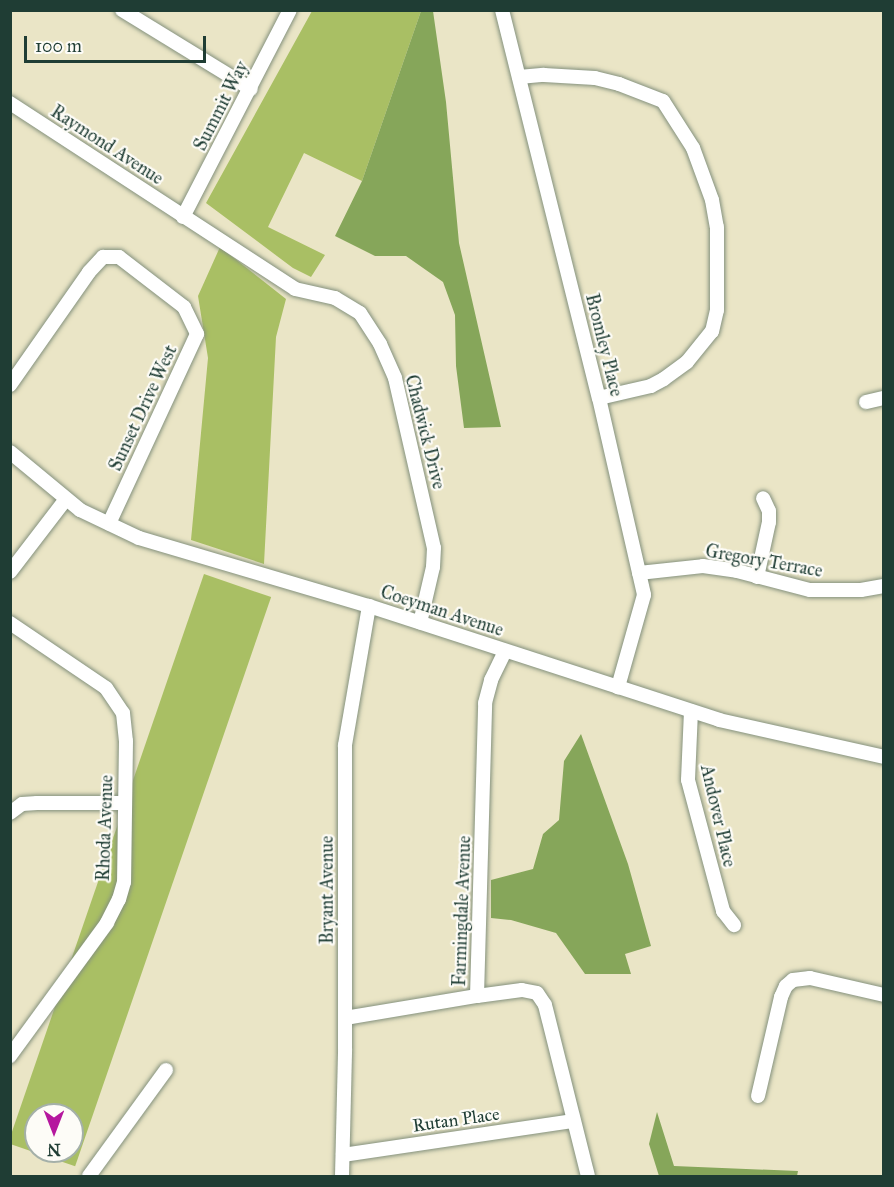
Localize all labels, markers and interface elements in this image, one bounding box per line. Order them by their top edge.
scale bar [27,24,208,62]
text: 100 m [35,35,82,57]
street label: Summit Way [189,58,253,154]
street label: Raymond Avenue [47,101,167,189]
street label: Bromley Place [581,291,627,399]
street label: Sunset Drive West [104,342,182,474]
street label: Chadwick Drive [400,373,450,491]
street label: Gregory Terrace [704,540,824,582]
street label: Coeyman Avenue [378,581,506,641]
street label: Andover Place [696,763,740,869]
street label: Rhoda Avenue [92,774,118,882]
street label: Farmingdale Avenue [449,835,475,987]
street label: Bryant Avenue [316,836,338,944]
north arrow [24,1103,84,1163]
street label: Rutan Place [411,1103,501,1137]
text: N [47,1140,61,1159]

